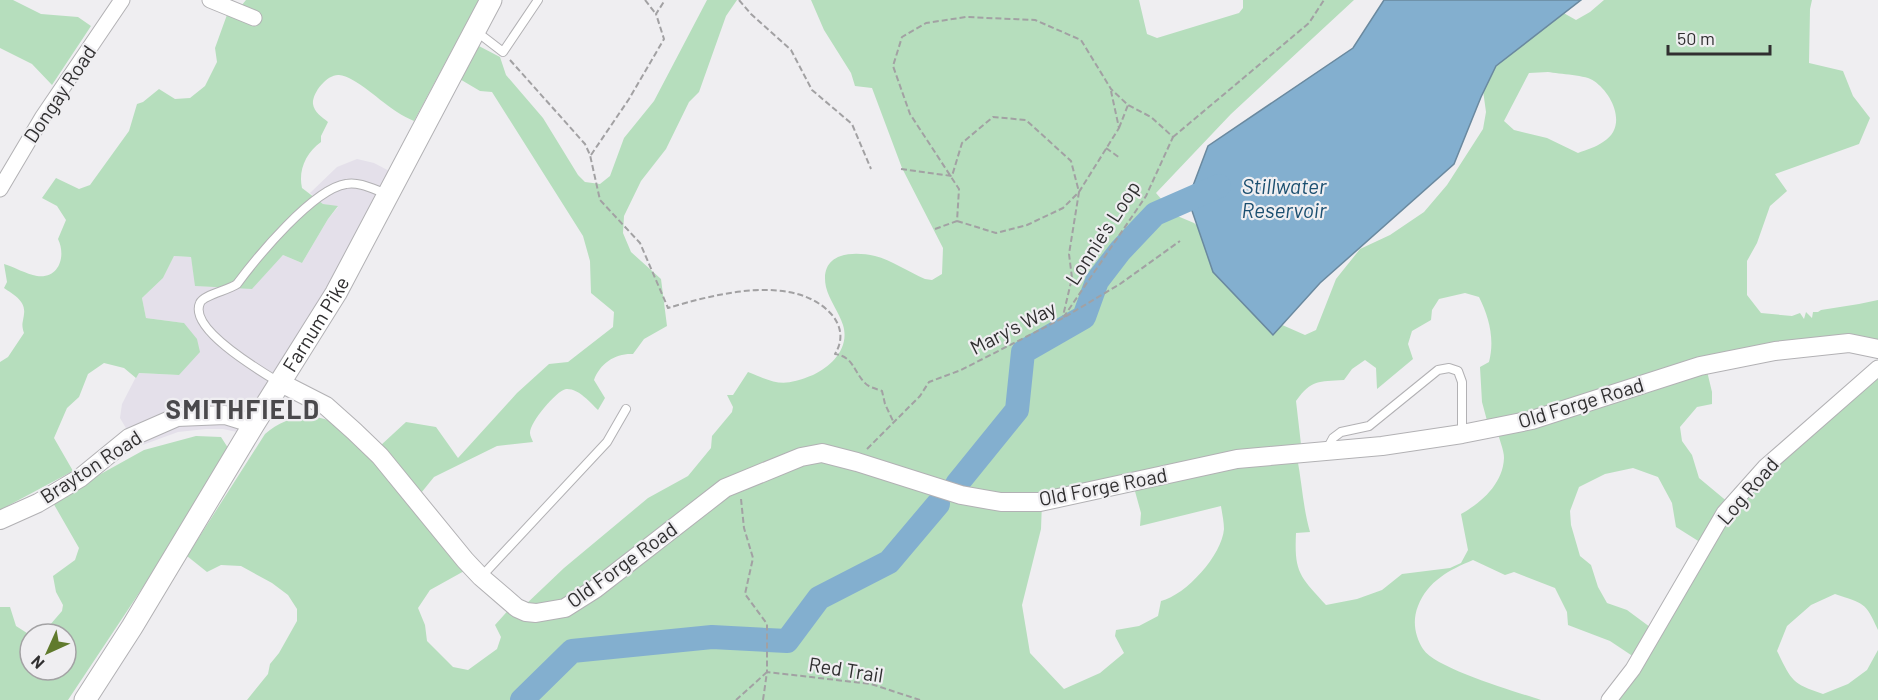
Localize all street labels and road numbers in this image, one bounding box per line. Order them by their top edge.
street label: Dongay Road [18,40,101,147]
street label: Lonnie's Loop [1060,176,1145,289]
street label: Farnum Pike [277,272,353,376]
street label: Mary's Way [966,295,1060,359]
street label: Old Forge Road [1515,372,1646,433]
street label: Brayton Road [35,425,146,508]
street label: Log Road [1712,452,1783,529]
street label: Old Forge Road [1037,462,1169,510]
street label: Old Forge Road [562,516,681,612]
street label: Red Trail [807,651,885,687]

